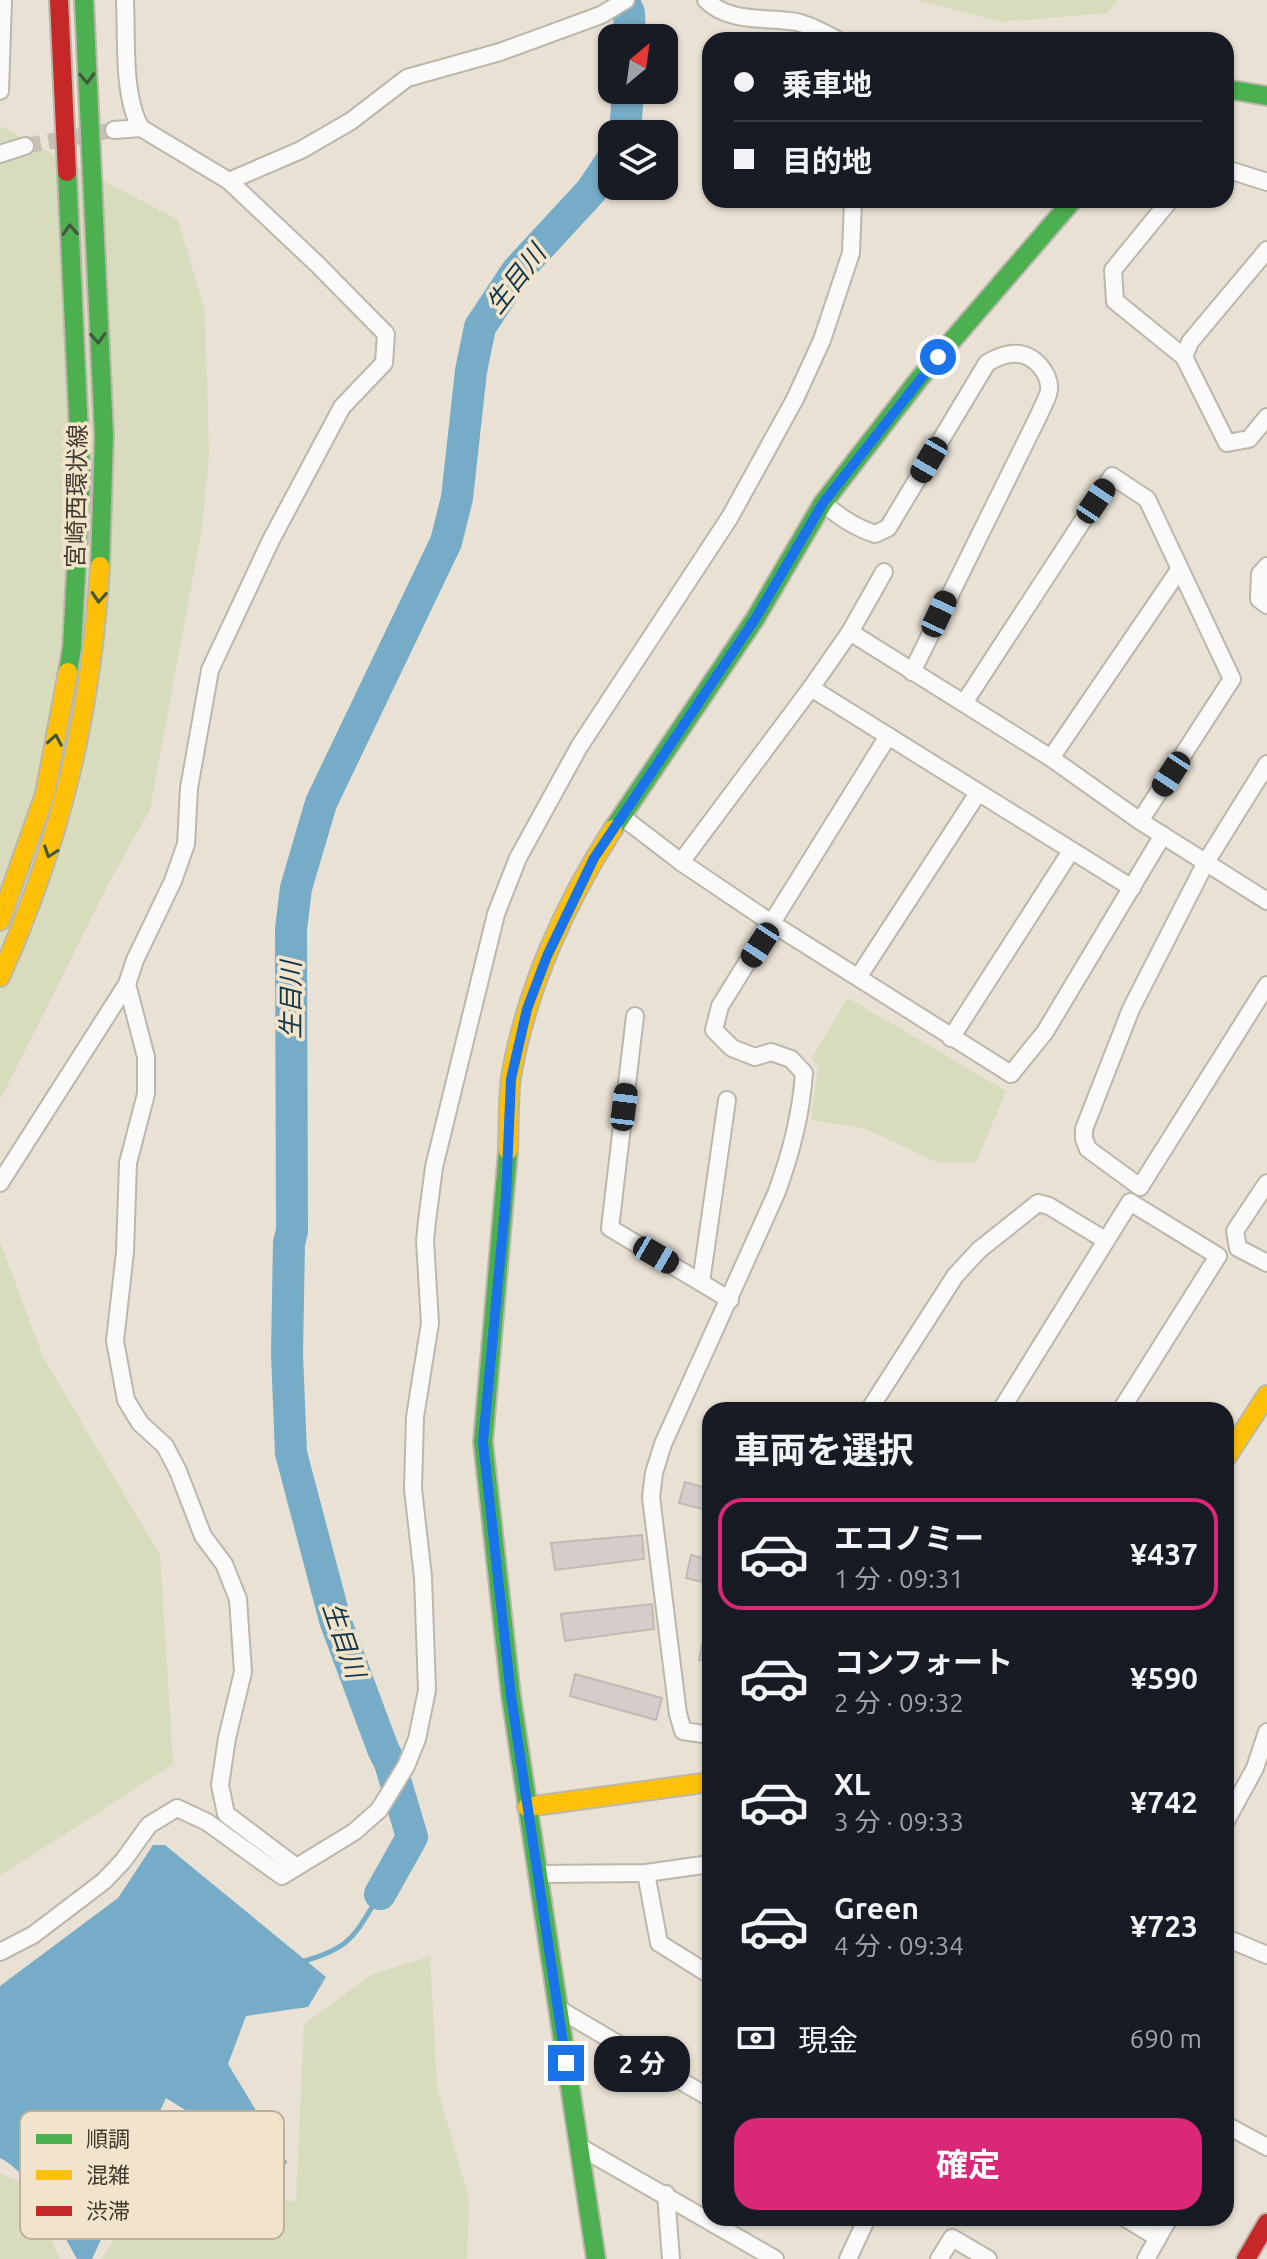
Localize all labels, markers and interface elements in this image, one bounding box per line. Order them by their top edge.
north arrow [598,24,678,104]
map controls [598,24,678,200]
text: 乗車地 [782,67,872,101]
one-way arrow [79,72,96,85]
button: layers [598,120,678,200]
text: 目的地 [782,144,872,178]
one-way arrow [62,223,79,236]
water label: 生目川 [480,237,553,318]
one-way arrow [90,332,107,345]
route start [920,339,956,375]
street label: 宮崎西環状線 [62,424,91,568]
car [907,433,951,487]
car [1073,474,1119,528]
car [918,587,960,641]
one-way arrow [91,591,108,604]
one-way arrow [45,733,62,747]
car [1148,747,1194,801]
one-way arrow [44,844,60,858]
car [737,918,783,972]
water label: 生目川 [276,958,305,1039]
car [609,1082,639,1132]
car [629,1233,683,1277]
text: 車両を選択 [734,1429,914,1470]
icon: car [738,1518,810,1590]
text: エコノミー [834,1521,984,1555]
text: ¥437 [1130,1537,1198,1571]
text: 1 分 · 09:31 [834,1564,964,1593]
water label: 生目川 [318,1598,372,1684]
icon: car [738,1642,810,1714]
text: コンフォート [834,1645,1013,1679]
text: ¥590 [1130,1661,1198,1695]
text: 2 分 · 09:32 [834,1688,964,1717]
icon: car [738,1766,810,1838]
text: XL [834,1767,870,1801]
text: ¥742 [1130,1785,1198,1819]
text: 3 分 · 09:33 [834,1807,964,1836]
icon: car [738,1890,810,1962]
text: Green [834,1891,919,1925]
text: ¥723 [1130,1909,1198,1943]
text: 4 分 · 09:34 [834,1931,964,1960]
icon: cash [734,2016,778,2060]
text: 現金 [798,2023,858,2057]
text: 690 m [1130,2024,1202,2053]
callout: 2 分 [594,2035,690,2091]
route end [548,2045,584,2081]
text: 2 分 [619,2049,665,2078]
legend [20,2111,284,2239]
button: 確定 [734,2118,1202,2210]
text: 順調 [86,2126,130,2151]
text: 混雑 [86,2162,130,2187]
text: 渋滞 [86,2198,130,2223]

